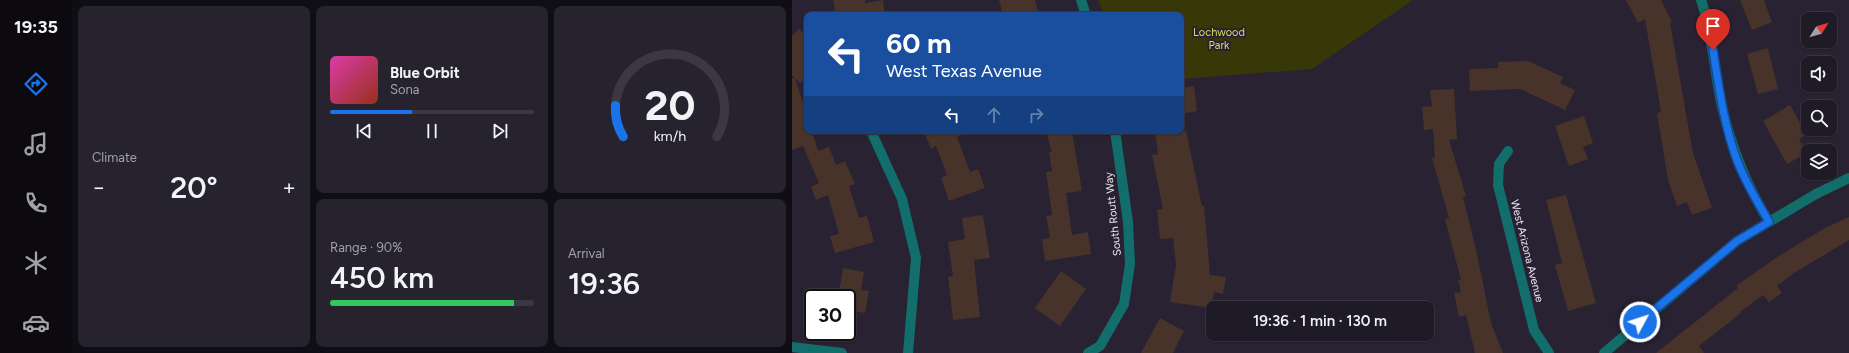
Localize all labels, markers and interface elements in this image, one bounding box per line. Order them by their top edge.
pin [1696,9,1730,50]
north arrow [1801,12,1837,48]
map controls [1801,12,1837,180]
icon: arrive [1702,15,1724,37]
text: 19:35 [14,16,58,38]
text: 60 m [886,26,951,60]
park label: Lochwood Park [1193,26,1245,52]
icon: left [820,28,872,80]
button: sound [1801,56,1837,92]
text: West Texas Avenue [886,60,1042,82]
text: Blue Orbit [390,64,460,82]
icon: directions [22,70,50,98]
text: 20 [644,80,696,130]
text: Sona [390,82,419,97]
button: search [1801,100,1837,136]
icon: left [941,104,963,126]
icon: ahead [983,104,1005,126]
icon: right [1025,104,1047,126]
icon: previous [353,120,375,142]
icon: pause [421,120,443,142]
icon: next [489,120,511,142]
text: km/h [654,127,686,145]
icon: music [22,130,50,158]
button: layers [1801,144,1837,180]
text: Climate [92,150,137,165]
text: 20° [170,169,218,206]
street label: South Routt Way [1102,171,1124,257]
text: − [92,174,106,201]
text: + [282,174,296,201]
icon: phone [22,189,50,217]
street label: West Arizona Avenue [1508,198,1546,304]
text: Range · 90% [330,240,402,255]
text: Arrival [568,246,605,261]
icon: climate [22,249,50,277]
text: 450 km [330,259,434,296]
text: 19:36 [568,265,640,302]
speed limit sign: 30 [804,289,856,341]
position arrow [1619,301,1661,343]
icon: car [22,309,50,337]
text: 19:36 · 1 min · 130 m [1253,312,1387,330]

